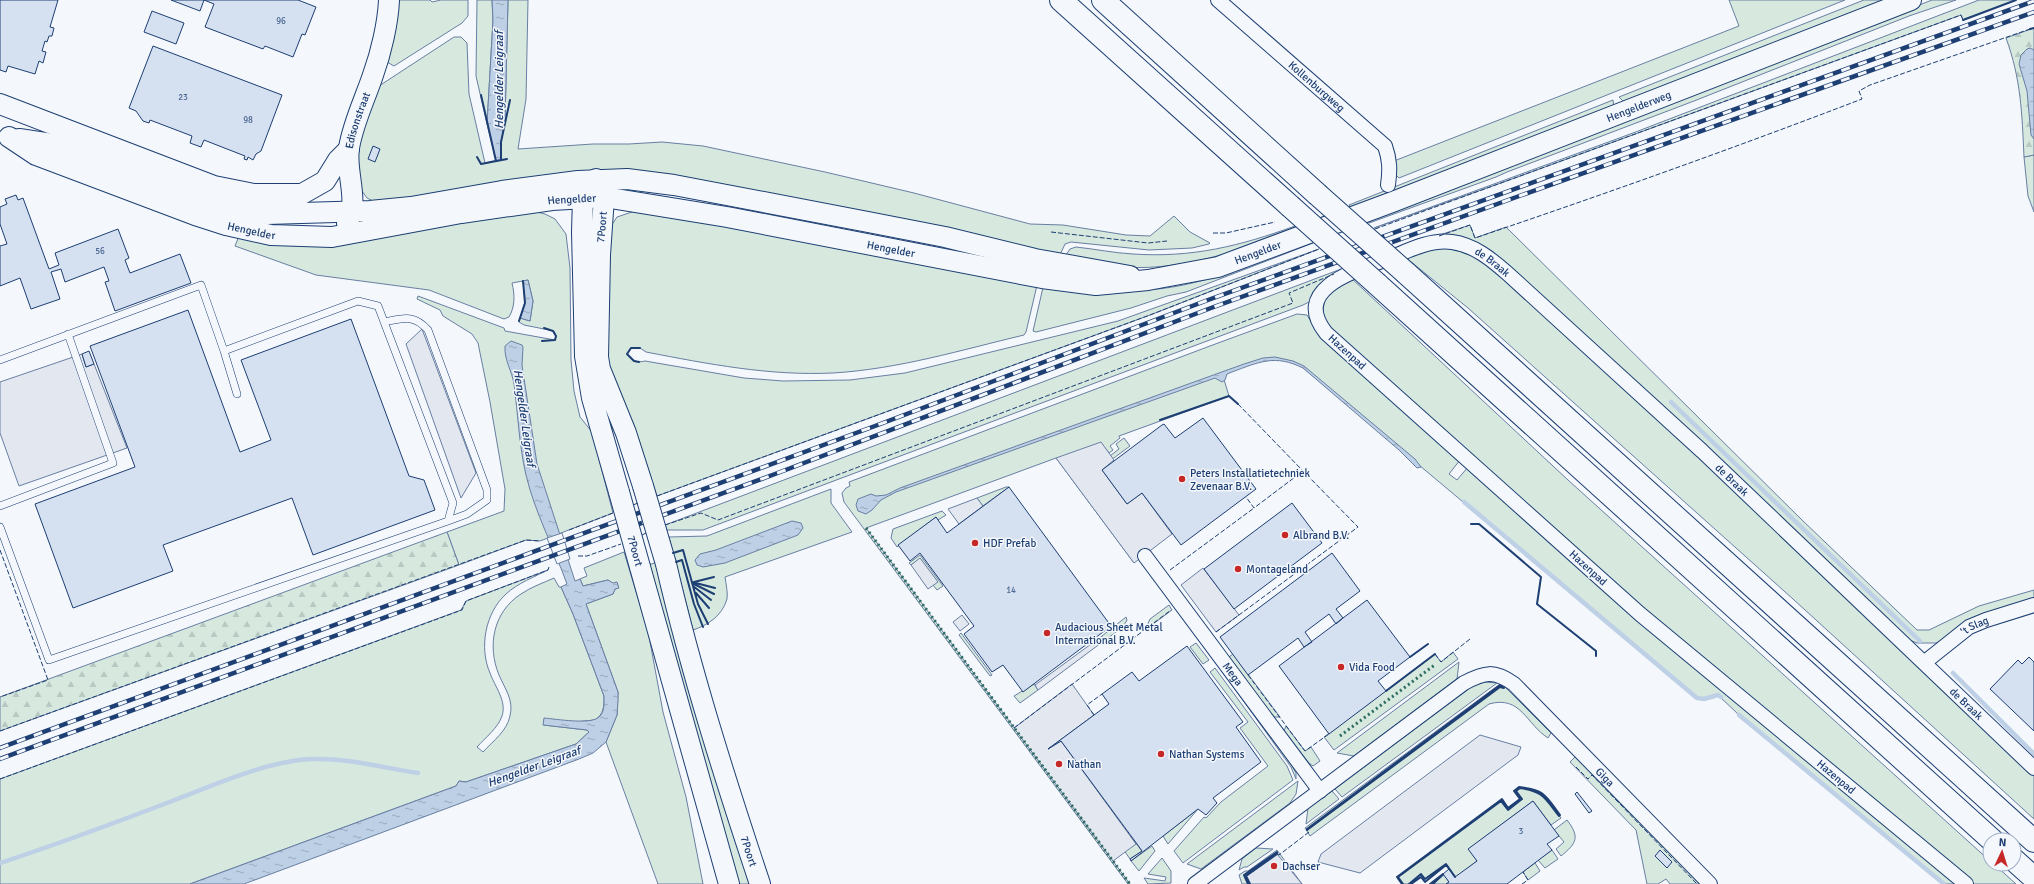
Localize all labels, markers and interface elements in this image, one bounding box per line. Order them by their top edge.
house number: 96 [276,16,286,27]
water label: Hengelder Leigraaf [492,28,507,129]
street label: Kollenburgweg [1286,58,1348,114]
street label: Hengelderweg [1604,88,1673,125]
street label: Edisonstraat [342,90,373,150]
house number: 23 [178,92,188,103]
house number: 98 [243,115,253,126]
street label: Hengelder [546,191,597,207]
street label: 7Poort [594,211,610,243]
street label: Hengelder [226,219,276,242]
street label: Hengelder [866,238,916,260]
street label: Hengelder [1232,238,1283,267]
street label: de Braak [1473,244,1513,280]
house number: 56 [95,246,105,257]
street label: Hazenpad [1325,332,1369,372]
water label: Hengelder Leigraaf [510,368,539,470]
street label: de Braak [1713,461,1752,499]
place label: Peters Installatietechniek Zevenaar B.V. [1190,467,1311,493]
marker: Peters Installatietechniek Zevenaar B.V. [1177,474,1187,484]
place label: Albrand B.V. [1293,529,1349,542]
marker: Albrand B.V. [1280,530,1290,540]
street label: 7Poort [625,534,646,568]
place label: HDF Prefab [983,537,1036,550]
marker: HDF Prefab [970,538,980,548]
street label: Hazenpad [1566,548,1610,588]
place label: Montageland [1246,563,1308,576]
marker: Montageland [1233,564,1243,574]
house number: 14 [1006,585,1016,596]
street label: 't Slag [1958,613,1991,638]
place label: Audacious Sheet Metal International B.V. [1055,621,1163,647]
marker: Audacious Sheet Metal International B.V. [1042,628,1052,638]
street label: Mega [1220,660,1246,688]
place label: Vida Food [1349,661,1395,674]
marker: Vida Food [1336,662,1346,672]
street label: de Braak [1947,685,1986,723]
water label: Hengelder Leigraaf [485,742,585,791]
place label: Nathan Systems [1169,748,1245,761]
marker: Nathan Systems [1156,749,1166,759]
street label: Hazenpad [1814,757,1858,797]
place label: Nathan [1067,758,1101,771]
marker: Nathan [1054,759,1064,769]
street label: Giga [1593,765,1618,789]
house number: 3 [1519,826,1524,837]
north arrow [1982,832,2022,872]
street label: 7Poort [738,834,760,868]
text: N [1998,836,2007,849]
place label: Dachser [1282,860,1320,873]
marker: Dachser [1269,861,1279,871]

